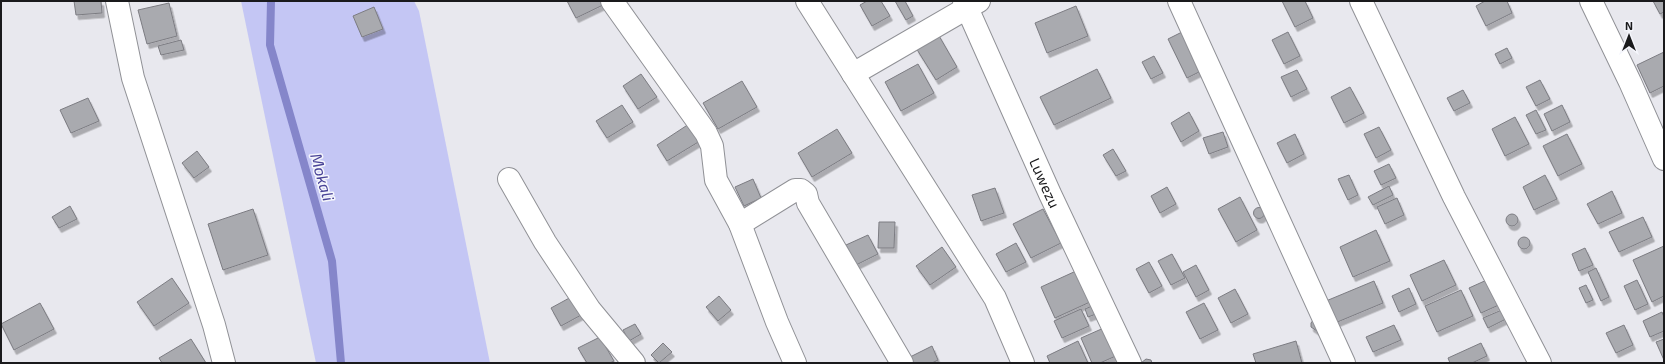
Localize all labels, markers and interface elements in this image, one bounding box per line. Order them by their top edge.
north arrow [1609,16,1649,56]
text: N [1625,19,1633,32]
water label: Mokali [307,151,339,203]
street label: Luwezu [1026,155,1064,211]

